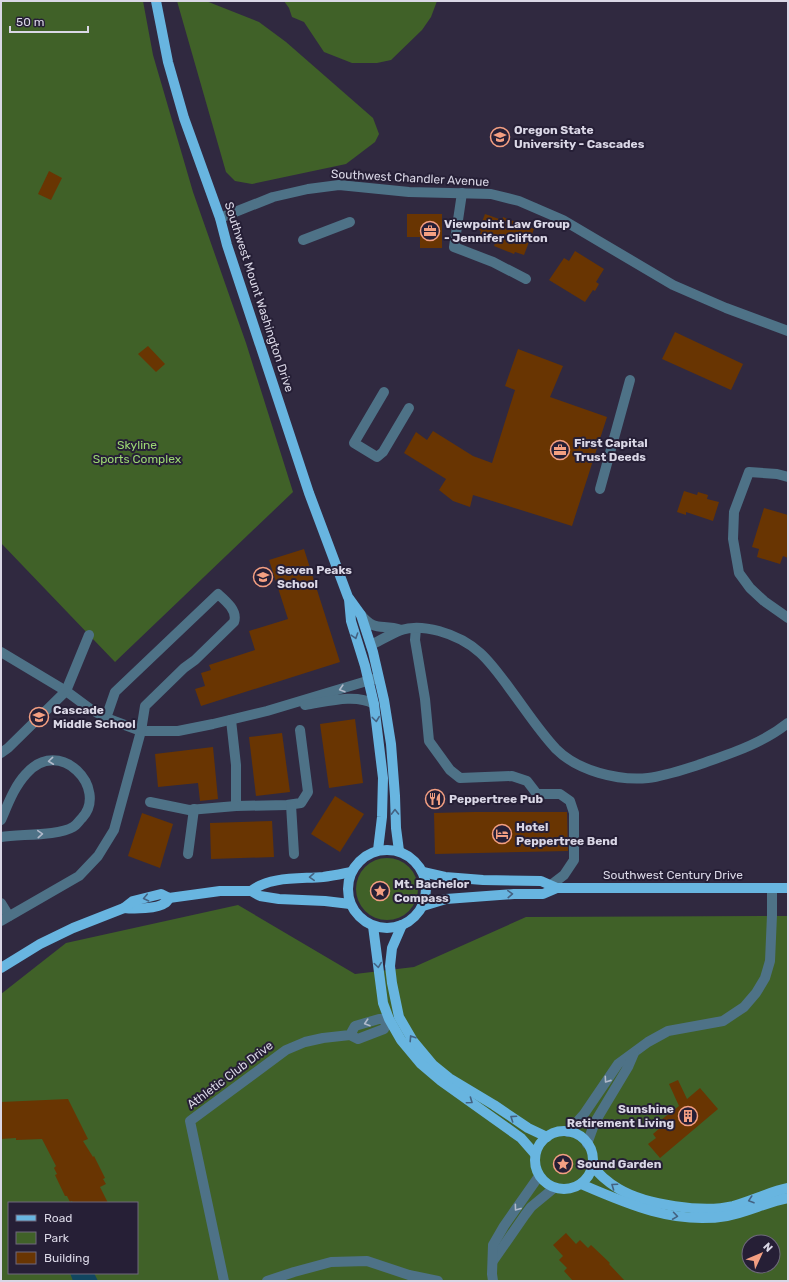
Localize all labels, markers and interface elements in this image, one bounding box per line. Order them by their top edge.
scale bar [10,8,88,34]
text: 50 m [16,15,44,29]
place label: Oregon State University - Cascades [514,123,645,151]
school or university icon: Oregon State University - Cascades [489,126,511,148]
street label: Southwest Chandler Avenue [331,167,490,189]
street label: Southwest Mount Washington Drive [222,200,297,394]
place label: Viewpoint Law Group - Jennifer Clifton [444,217,570,245]
office icon: Viewpoint Law Group - Jennifer Clifton [419,220,441,242]
place label: First Capital Trust Deeds [574,436,648,464]
park label: Skyline Sports Complex [93,438,182,466]
office icon: First Capital Trust Deeds [549,439,571,461]
place label: Seven Peaks School [277,563,352,591]
school or university icon: Seven Peaks School [252,566,274,588]
one-way arrow [350,632,359,639]
one-way arrow [339,684,346,693]
place label: Cascade Middle School [53,703,136,731]
school or university icon: Cascade Middle School [28,706,50,728]
one-way arrow [371,716,380,722]
one-way arrow [48,756,55,765]
restaurant icon: Peppertree Pub [424,788,446,810]
place label: Peppertree Pub [449,792,543,806]
one-way arrow [391,809,399,815]
place label: Hotel Peppertree Bend [516,820,618,848]
hotel icon: Hotel Peppertree Bend [491,823,513,845]
one-way arrow [37,829,43,838]
street label: Southwest Century Drive [603,868,743,882]
one-way arrow [309,873,315,882]
place label: Mt. Bachelor Compass [394,877,470,905]
place icon: Mt. Bachelor Compass [369,880,391,902]
one-way arrow [507,890,513,899]
one-way arrow [143,893,149,901]
one-way arrow [373,962,382,968]
one-way arrow [364,1018,371,1026]
one-way arrow [409,1035,417,1042]
street label: Athletic Club Drive [184,1038,276,1112]
one-way arrow [604,1076,612,1083]
one-way arrow [465,1096,472,1103]
place label: Sunshine Retirement Living [567,1102,674,1130]
building icon: Sunshine Retirement Living [677,1105,699,1127]
one-way arrow [510,1115,517,1122]
place icon: Sound Garden [552,1153,574,1175]
place label: Sound Garden [577,1157,662,1171]
one-way arrow [612,1184,619,1191]
one-way arrow [747,1195,754,1203]
legend [8,1202,138,1274]
one-way arrow [515,1203,522,1210]
text: Road [44,1211,72,1225]
one-way arrow [672,1211,678,1220]
text: Park [44,1231,70,1245]
north arrow [741,1234,781,1274]
text: N [760,1240,775,1255]
text: Building [44,1251,90,1265]

